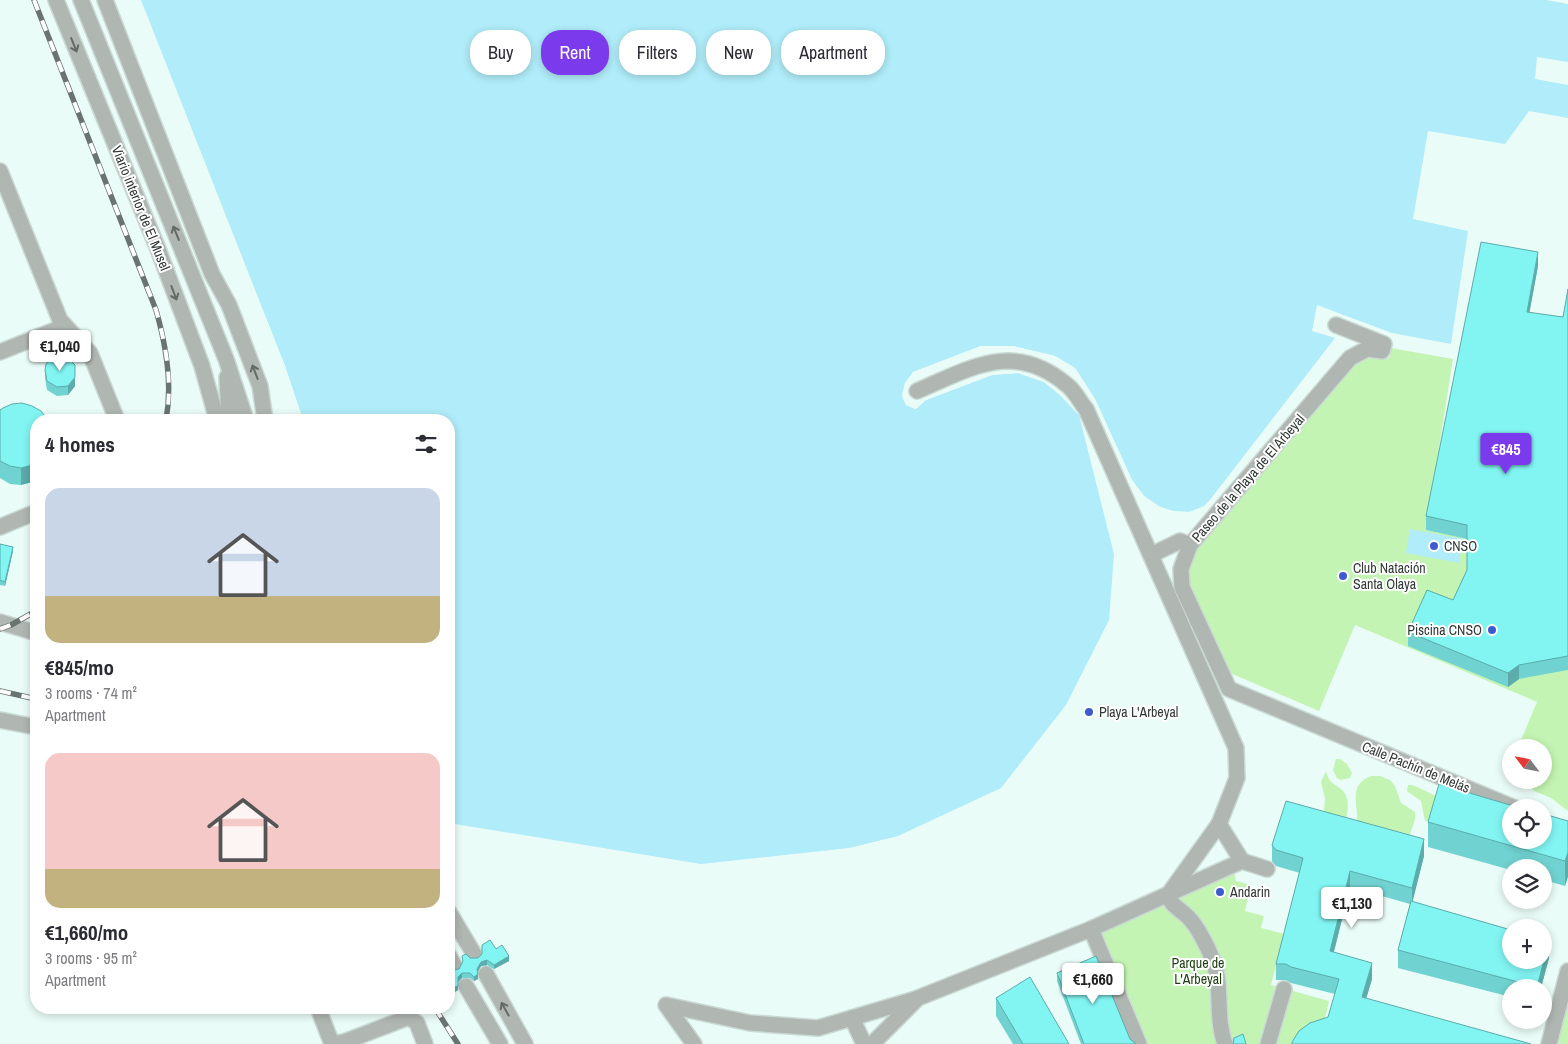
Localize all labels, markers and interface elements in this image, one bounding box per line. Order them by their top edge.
chip: Buy [470,30,531,75]
chip: Rent [541,30,609,75]
chip: Filters [619,30,696,75]
chip: New [706,30,771,75]
chip: Apartment [781,30,885,75]
one-way arrow [70,37,80,52]
street label: Viario interior de El Musel [108,143,174,273]
one-way arrow [170,225,179,240]
one-way arrow [170,285,179,300]
pin: €1,040 [19,330,101,372]
text: €1,040 [40,335,80,357]
one-way arrow [250,365,259,381]
street label: Paseo de la Playa de El Arbeyal [1188,410,1308,546]
text: 4 homes [45,430,115,459]
icon: filters [412,430,440,458]
pin: €845 [1476,432,1536,475]
text: €845 [1491,438,1521,460]
icon: home [198,520,288,610]
place label: CNSO [1444,537,1477,555]
marker: CNSO [1428,540,1440,552]
place label: Club Natación Santa Olaya [1353,559,1426,593]
marker: Club Natación Santa Olaya [1337,570,1349,582]
place label: Piscina CNSO [1407,621,1482,639]
marker: Piscina CNSO [1486,624,1498,636]
text: €845/mo [45,653,114,682]
text: 3 rooms · 74 m² [45,682,137,704]
place label: Playa L'Arbeyal [1099,703,1178,721]
text: Apartment [45,704,106,726]
marker: Playa L'Arbeyal [1083,706,1095,718]
street label: Calle Pachín de Melás [1359,737,1473,797]
north arrow [1502,739,1552,789]
map controls [1502,739,1552,1029]
icon: home [198,785,288,875]
button: locate [1502,799,1552,849]
button: layers [1502,859,1552,909]
place label: Andarin [1229,883,1270,901]
marker: Andarin [1214,886,1226,898]
pin: €1,130 [1311,886,1393,929]
text: €1,130 [1332,892,1372,914]
text: €1,660/mo [45,918,128,947]
button: + [1502,919,1552,969]
text: 3 rooms · 95 m² [45,947,137,969]
park label: Parque de L'Arbeyal [1172,954,1224,988]
pin: €1,660 [1052,962,1134,1005]
text: €1,660 [1073,968,1113,990]
text: Apartment [45,969,106,991]
button: − [1502,979,1552,1029]
one-way arrow [500,1002,509,1017]

